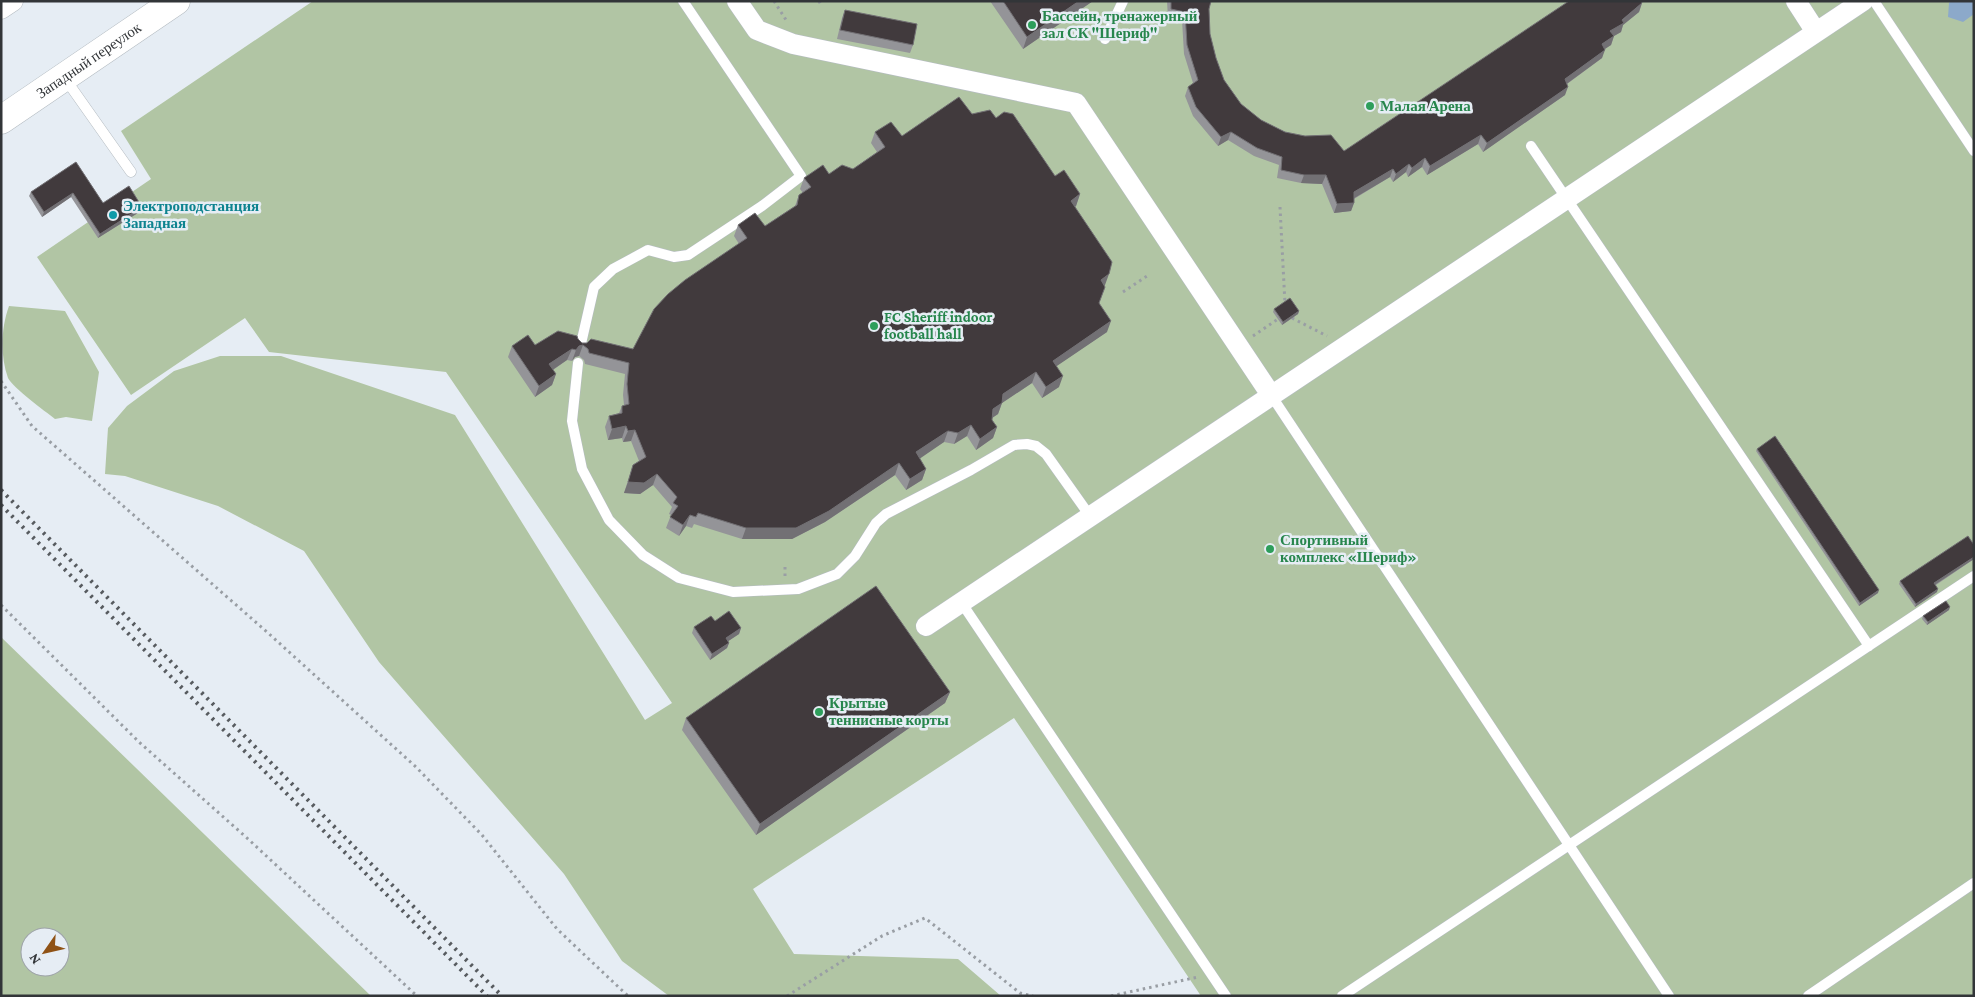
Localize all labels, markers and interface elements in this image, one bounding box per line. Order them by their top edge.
place label: Бассейн, тренажерный зал СК "Шериф" [1042,8,1198,41]
street label: Западный переулок [33,19,145,102]
marker: Бассейн, тренажерный зал СК "Шериф" [1026,19,1038,31]
place label: Малая Арена [1380,98,1471,114]
marker: Малая Арена [1364,100,1376,112]
place label: Электроподстанция Западная [123,198,259,231]
marker: Электроподстанция Западная [107,209,119,221]
place label: FC Sheriff indoor football hall [884,309,993,342]
marker: FC Sheriff indoor football hall [868,320,880,332]
place label: Спортивный комплекс «Шериф» [1280,532,1417,565]
marker: Спортивный комплекс «Шериф» [1264,543,1276,555]
place label: Крытые теннисные корты [829,695,949,728]
marker: Крытые теннисные корты [813,706,825,718]
north arrow [20,927,70,977]
text: N [25,950,44,968]

